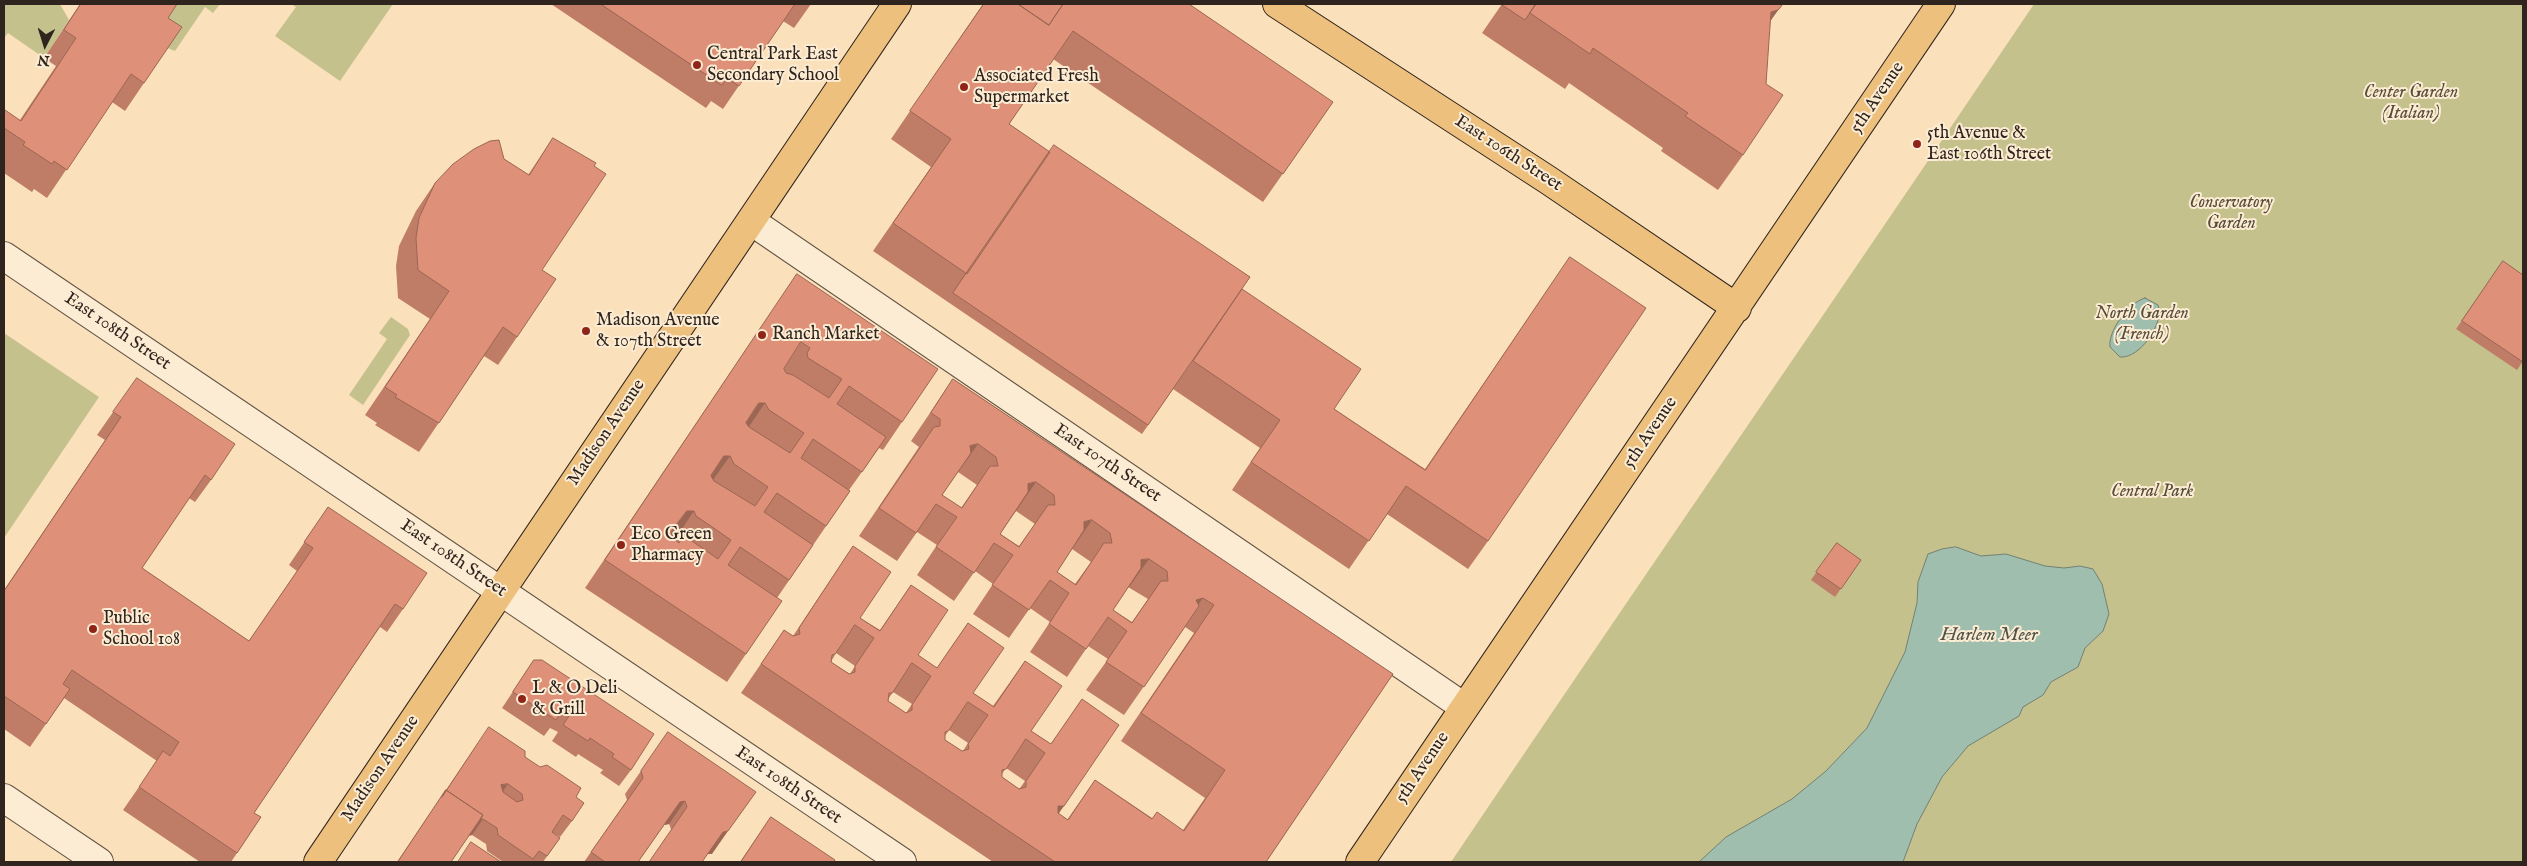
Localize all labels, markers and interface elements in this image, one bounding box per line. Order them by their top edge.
north arrow [20,20,70,70]
place label: Central Park East Secondary School [707,44,839,86]
text: N [37,50,51,69]
street label: 5th Avenue [1846,58,1910,138]
marker: Central Park East Secondary School [691,59,703,71]
place label: Associated Fresh Supermarket [974,66,1099,108]
marker: Associated Fresh Supermarket [958,81,970,93]
park label: Center Garden (Italian) [2364,82,2458,125]
street label: East 106th Street [1450,111,1566,197]
place label: 5th Avenue & East 106th Street [1927,123,2051,166]
marker: 5th Avenue & East 106th Street [1911,138,1923,150]
park label: Conservatory Garden [2190,192,2272,234]
street label: East 108th Street [60,288,174,376]
park label: North Garden (French) [2095,303,2189,346]
place label: Madison Avenue & 107th Street [596,310,720,352]
place label: Ranch Market [772,324,879,346]
marker: Madison Avenue & 107th Street [580,325,592,337]
marker: Ranch Market [756,329,768,341]
street label: Madison Avenue [563,376,651,490]
street label: 5th Avenue [1619,393,1683,473]
street label: East 107th Street [1049,420,1165,508]
park label: Central Park [2111,481,2193,503]
street label: East 108th Street [396,515,510,603]
place label: Eco Green Pharmacy [631,524,712,566]
marker: Eco Green Pharmacy [615,539,627,551]
place label: Public School 108 [103,608,180,650]
marker: Public School 108 [87,623,99,635]
water label: Harlem Meer [1940,625,2038,647]
place label: L & O Deli & Grill [532,678,617,721]
marker: L & O Deli & Grill [516,693,528,705]
street label: Madison Avenue [337,712,425,826]
street label: 5th Avenue [1391,728,1455,808]
street label: East 108th Street [731,742,845,830]

